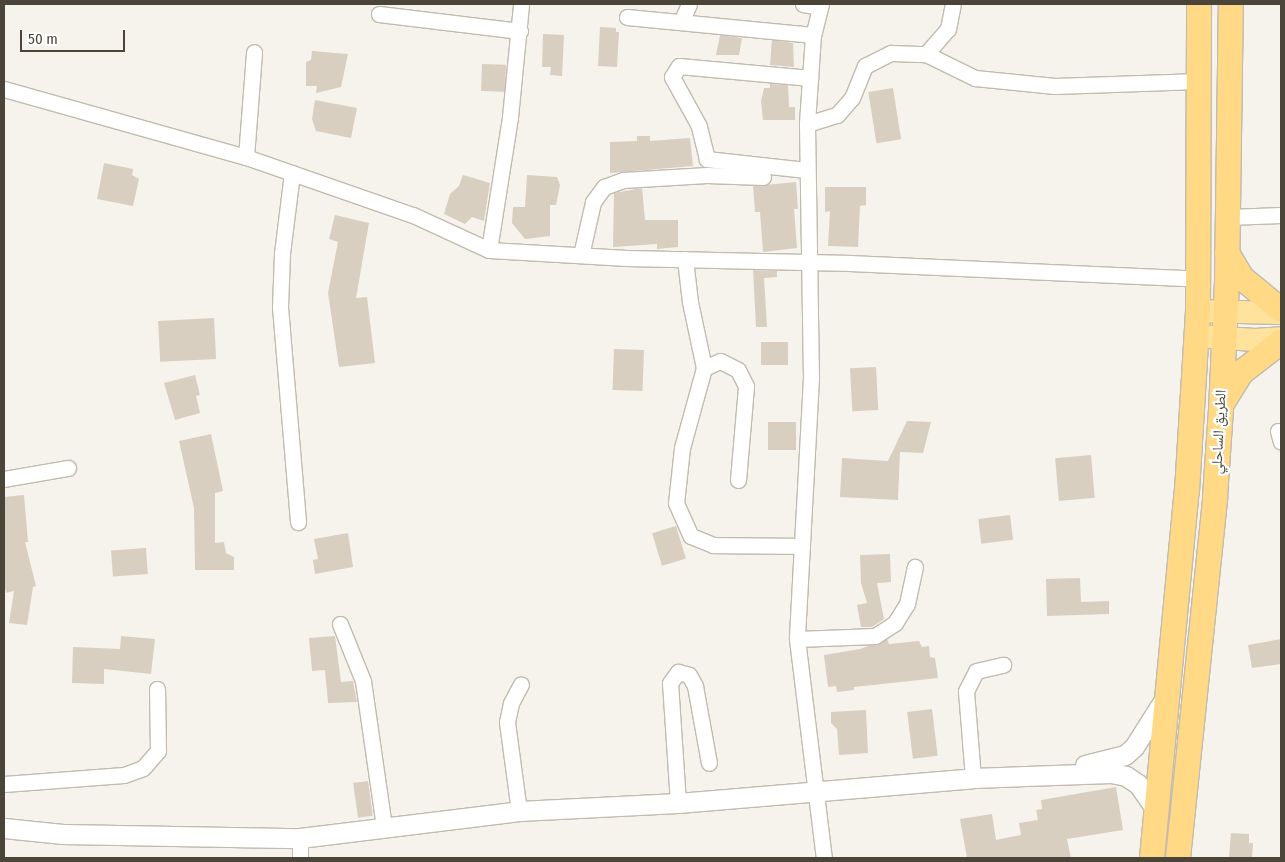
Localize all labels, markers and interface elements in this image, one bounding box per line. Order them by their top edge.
scale bar [22,20,128,52]
text: 50 m [28,30,58,48]
street label: الطريق الساحلي [1208,389,1230,475]

